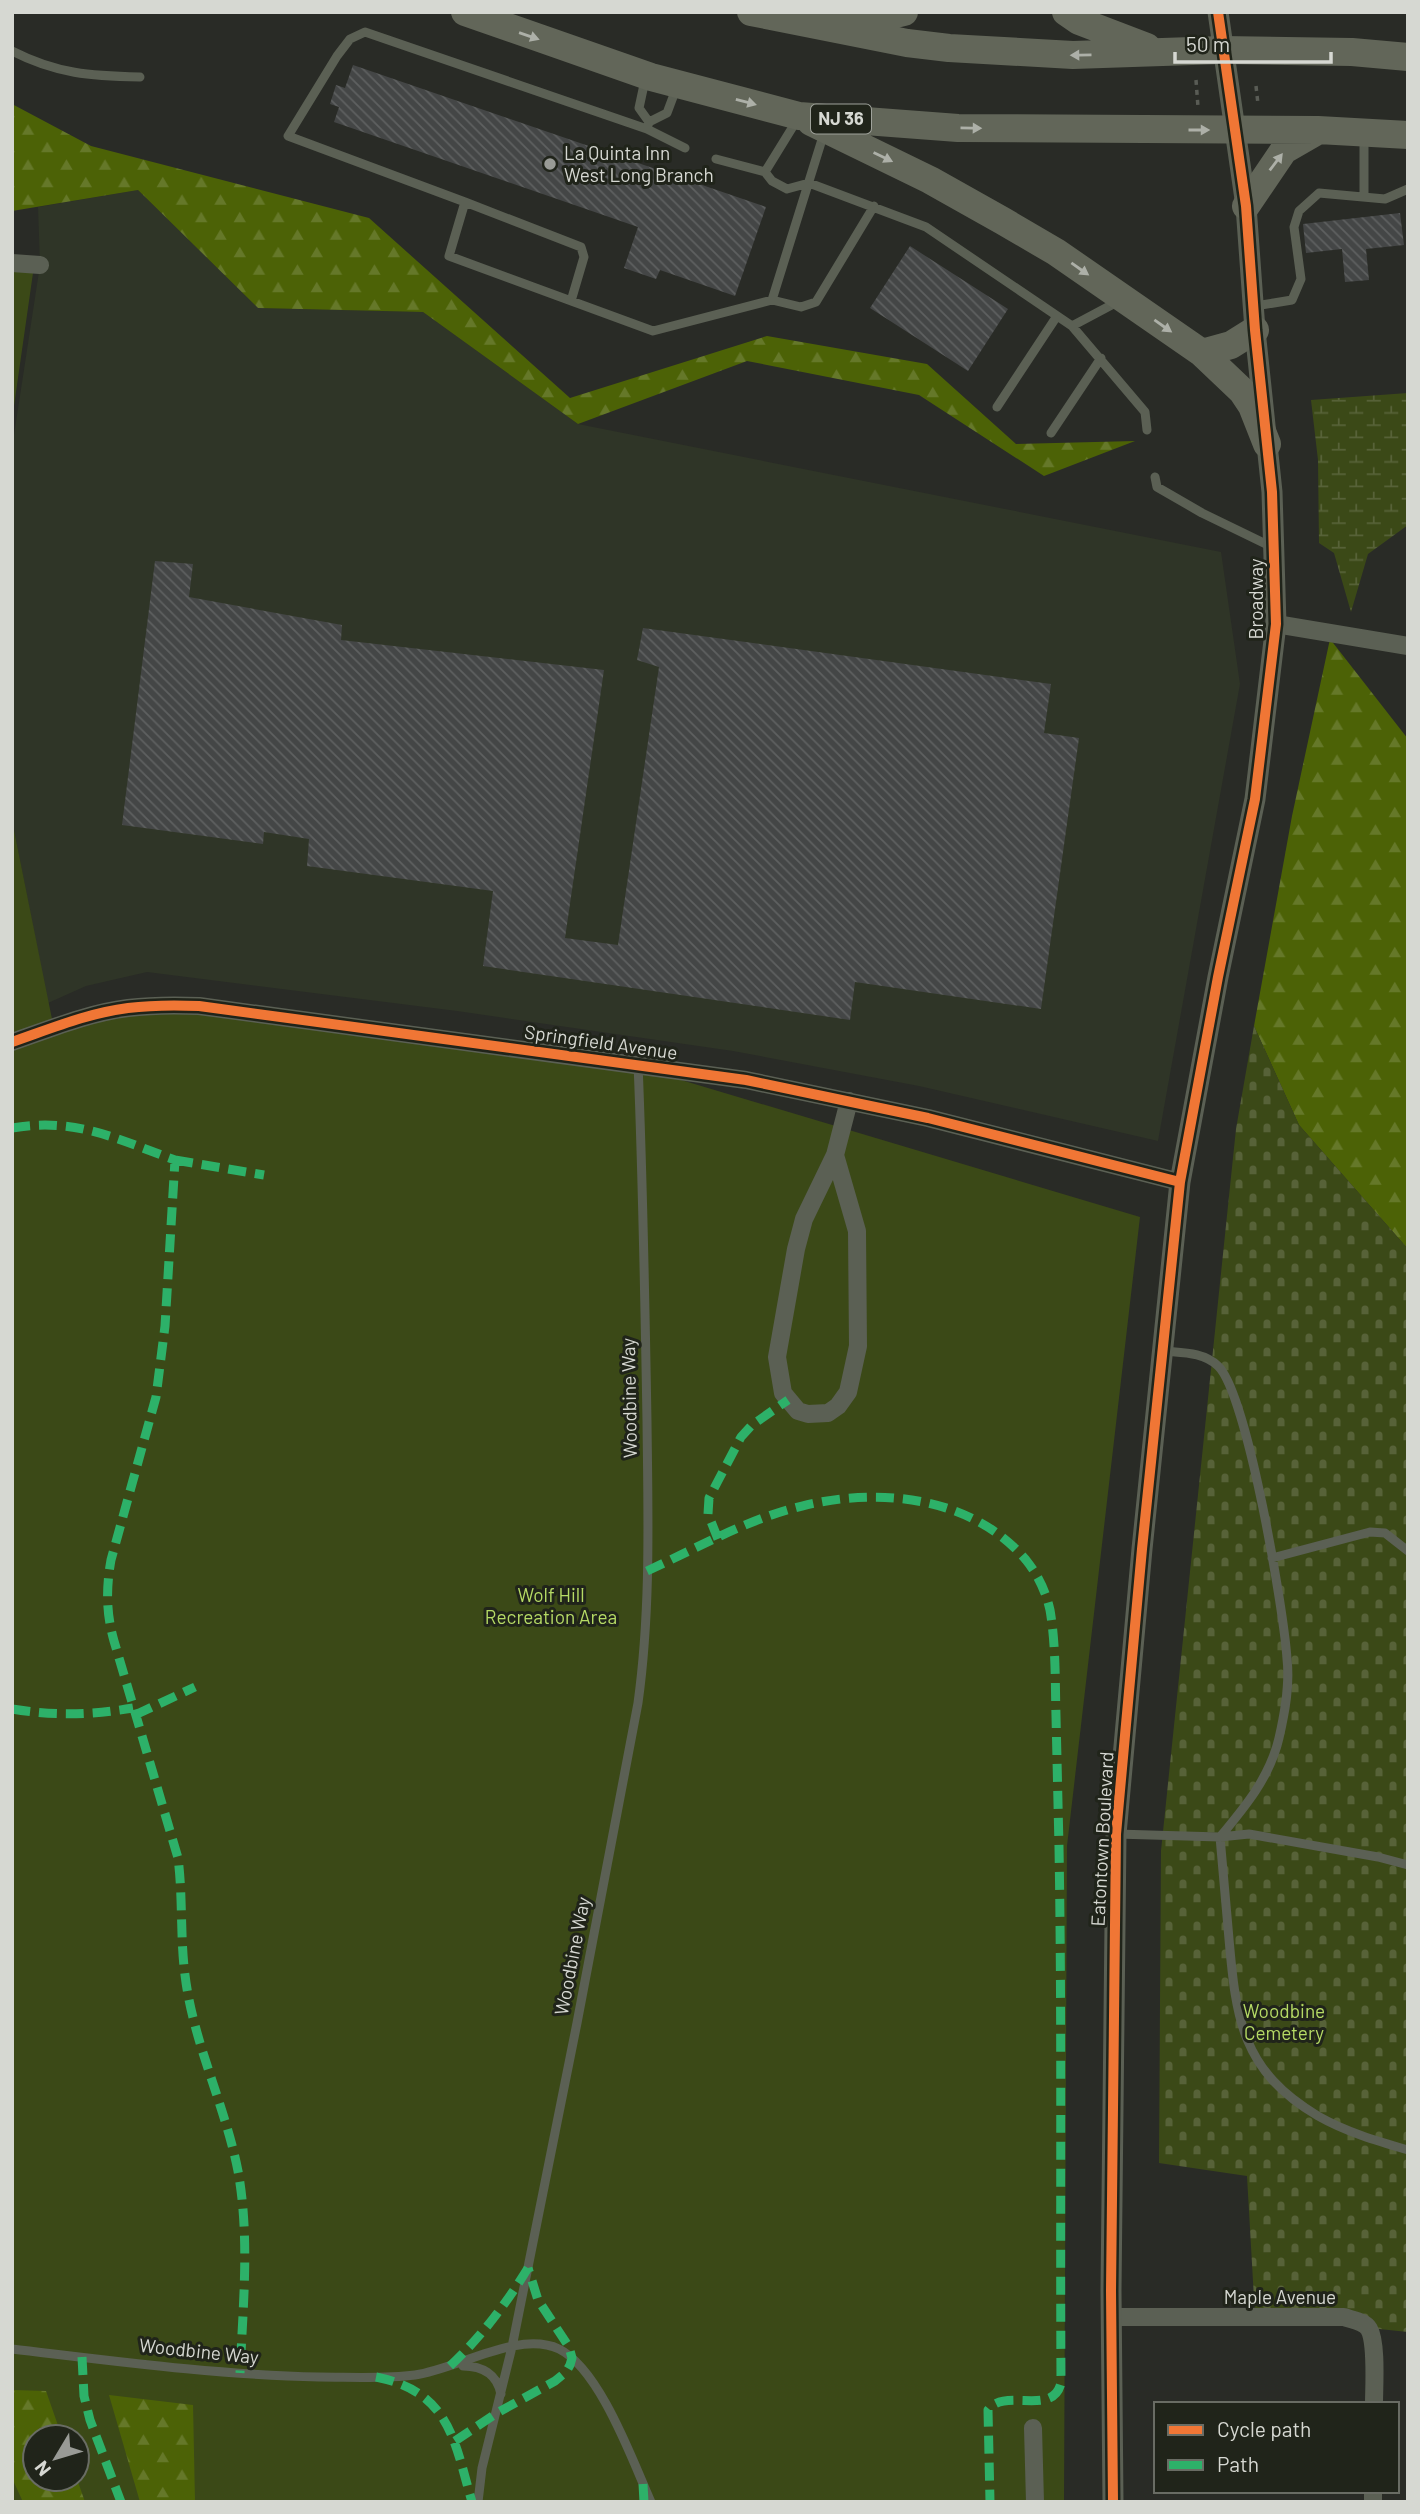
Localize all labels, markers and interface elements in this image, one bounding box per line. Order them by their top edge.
scale bar [1175,21,1331,65]
one-way arrow [518,31,539,42]
text: 50 m [1186,31,1230,56]
one-way arrow [1069,49,1091,61]
one-way arrow [735,97,757,108]
road number: NJ 36 [811,104,871,134]
one-way arrow [961,122,983,134]
one-way arrow [1188,124,1210,136]
place label: La Quinta Inn West Long Branch [564,141,714,186]
one-way arrow [873,151,893,163]
one-way arrow [1269,152,1283,171]
marker: La Quinta Inn West Long Branch [542,156,558,172]
one-way arrow [1071,262,1089,276]
one-way arrow [1154,319,1172,333]
street label: Broadway [1244,558,1267,640]
street label: Springfield Avenue [523,1019,679,1064]
street label: Woodbine Way [616,1337,641,1458]
park label: Wolf Hill Recreation Area [485,1583,617,1628]
street label: Eatontown Boulevard [1085,1751,1118,1927]
street label: Woodbine Way [549,1894,594,2017]
park label: Woodbine Cemetery [1243,1999,1325,2044]
street label: Maple Avenue [1224,2285,1336,2308]
street label: Woodbine Way [138,2333,260,2368]
legend [1154,2402,1399,2493]
text: Cycle path [1217,2416,1311,2441]
north arrow [21,2423,91,2493]
text: Path [1217,2451,1259,2476]
text: N [29,2457,55,2481]

